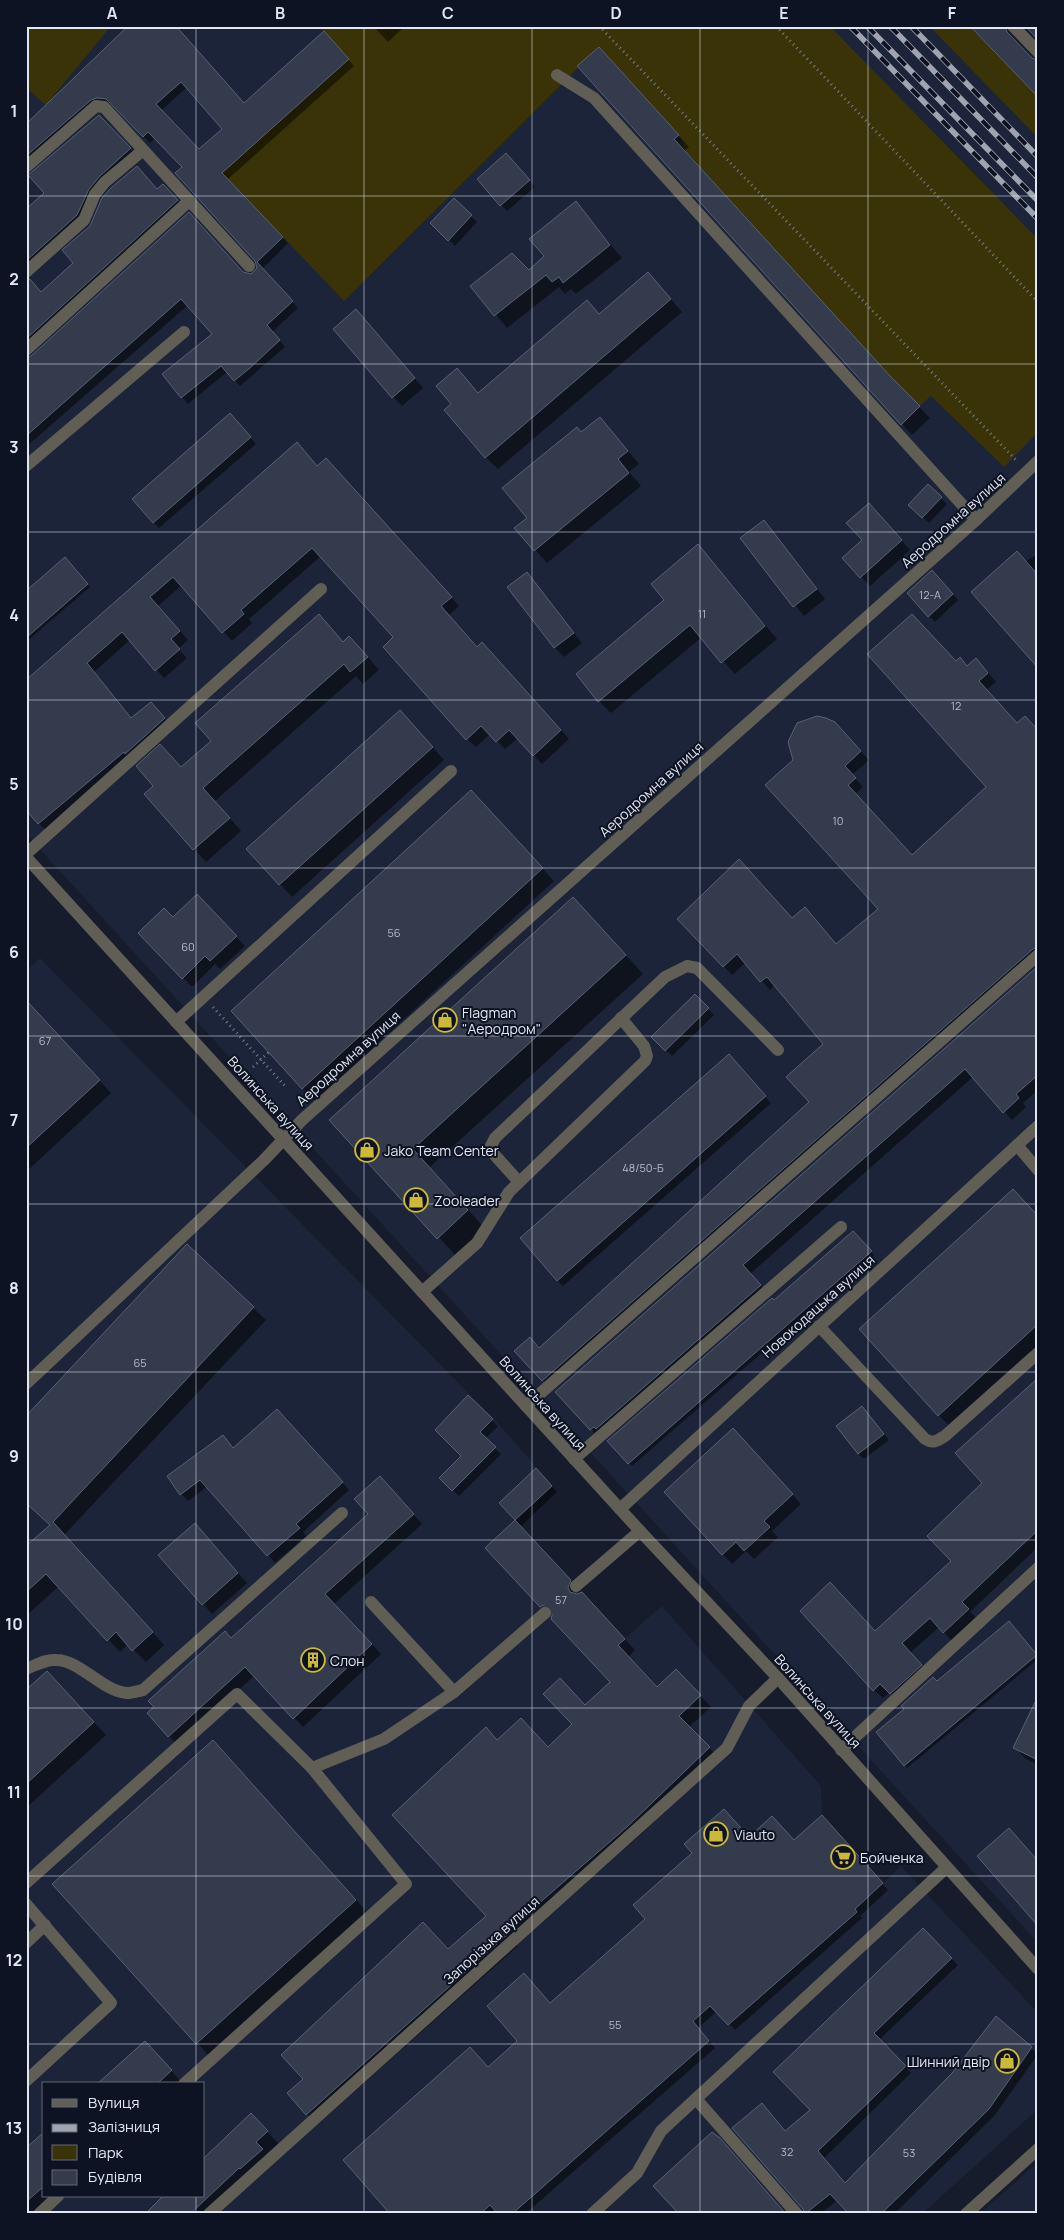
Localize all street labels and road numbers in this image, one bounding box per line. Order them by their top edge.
street label: Аеродромна вулиця [897,468,1009,572]
street label: Аеродромна вулиця [595,737,707,841]
street label: Аеродромна вулиця [292,1006,404,1110]
street label: Волинська вулиця [223,1052,319,1154]
street label: Новокодацька вулиця [758,1250,878,1362]
street label: Волинська вулиця [495,1352,591,1454]
street label: Волинська вулиця [770,1650,866,1752]
street label: Запорізька вулиця [439,1892,543,1988]

